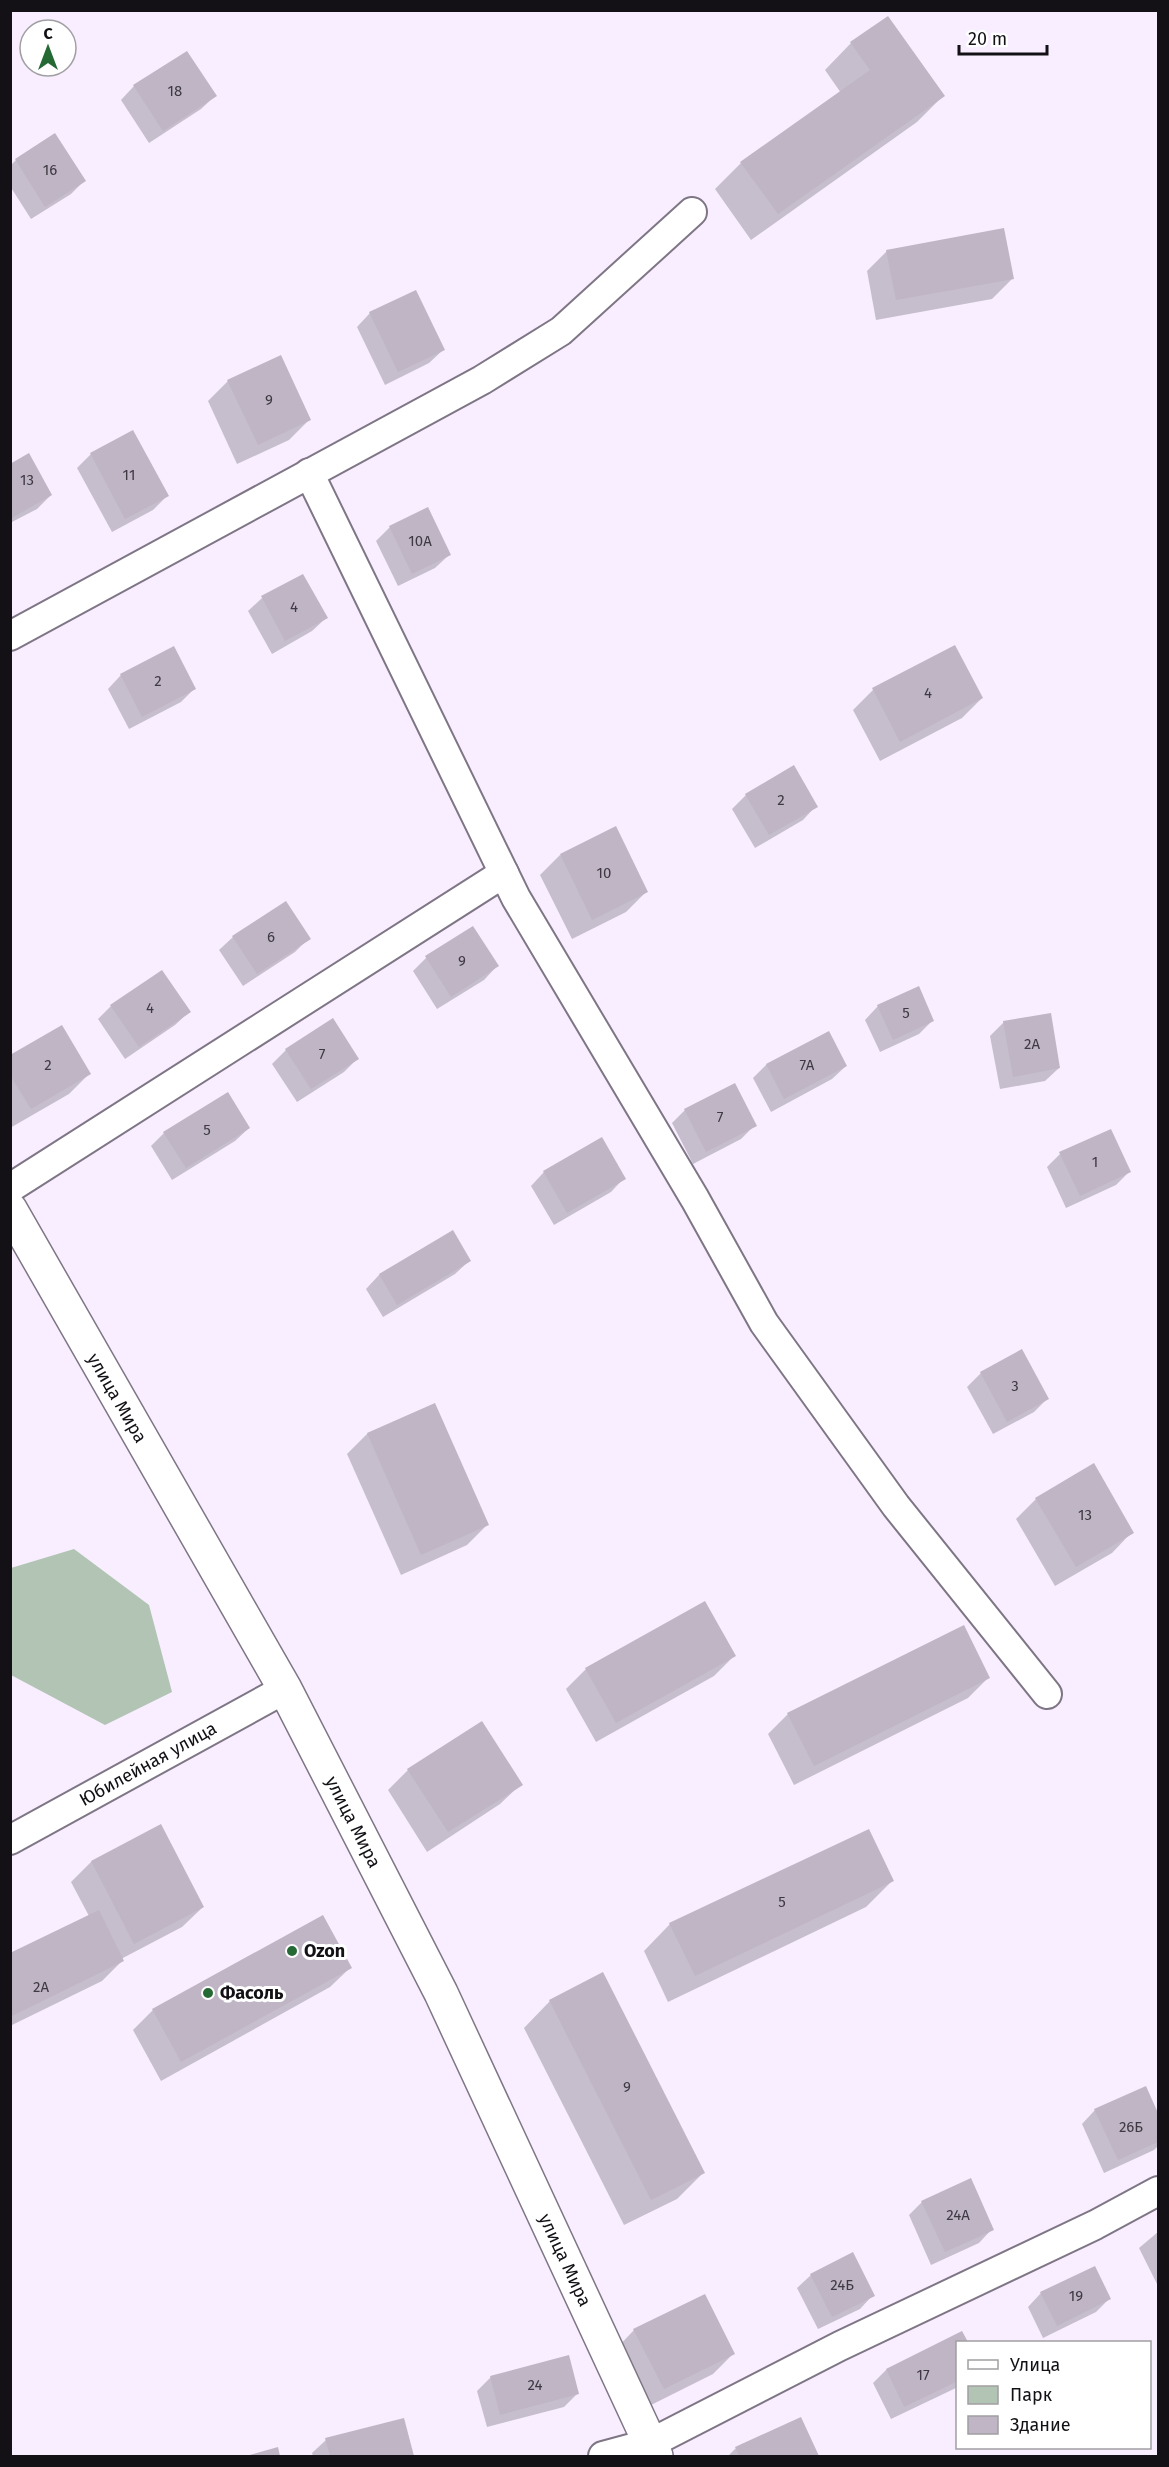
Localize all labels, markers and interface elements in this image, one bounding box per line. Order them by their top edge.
north arrow [18,18,78,78]
scale bar [959,18,1048,56]
text: С [43,24,53,43]
text: 20 m [968,28,1007,50]
house number: 18 [168,82,182,100]
house number: 16 [43,161,57,179]
house number: 9 [265,391,273,409]
house number: 11 [123,466,135,484]
house number: 13 [20,471,34,489]
house number: 10А [408,532,432,550]
house number: 4 [290,598,298,616]
house number: 2 [154,672,162,690]
house number: 4 [924,684,932,702]
house number: 2 [777,791,785,809]
house number: 10 [597,864,611,882]
house number: 6 [267,928,275,946]
house number: 9 [458,952,466,970]
house number: 4 [146,999,154,1017]
house number: 5 [902,1004,910,1022]
house number: 2А [1024,1035,1040,1053]
house number: 7 [319,1045,326,1063]
house number: 2 [44,1056,52,1074]
house number: 7А [800,1056,815,1074]
house number: 7 [717,1108,724,1126]
house number: 5 [203,1121,211,1139]
house number: 1 [1092,1153,1098,1171]
street label: улица Мира [82,1349,152,1447]
house number: 3 [1011,1377,1019,1395]
house number: 13 [1078,1506,1092,1524]
street label: Юбилейная улица [75,1717,221,1811]
street label: улица Мира [320,1772,386,1872]
house number: 5 [778,1893,786,1911]
place label: Ozon [304,1940,345,1962]
marker: Ozon [285,1944,299,1958]
house number: 2А [33,1978,49,1996]
place label: Фасоль [220,1982,284,2004]
marker: Фасоль [201,1986,215,2000]
house number: 9 [623,2078,631,2096]
house number: 26Б [1119,2118,1143,2136]
house number: 24А [946,2206,970,2224]
street label: улица Мира [534,2210,596,2310]
house number: 24Б [830,2276,854,2294]
house number: 19 [1069,2287,1083,2305]
legend [956,2341,1151,2449]
text: Улица [1010,2354,1060,2376]
house number: 17 [916,2366,930,2384]
house number: 24 [527,2376,543,2394]
text: Парк [1010,2384,1053,2406]
text: Здание [1010,2414,1071,2436]

